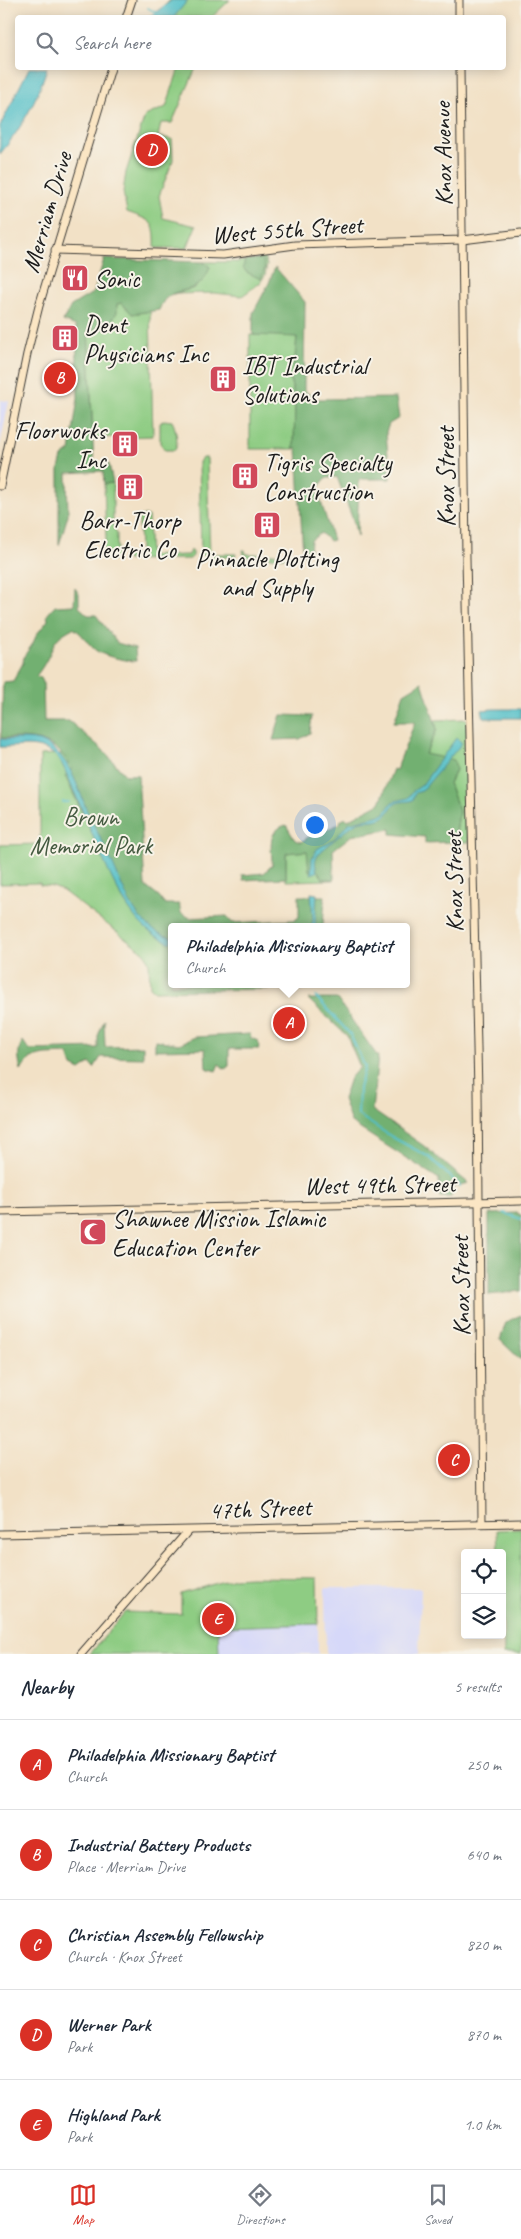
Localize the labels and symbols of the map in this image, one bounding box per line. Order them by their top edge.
street label: Knox Avenue [426,100,460,206]
pin: D [136,131,168,169]
street label: Merriam Drive [14,146,80,276]
street label: West 55th Street [210,209,366,251]
restaurant icon: Sonic [60,263,90,293]
place label: Sonic [94,263,141,295]
place label: Dent Physicians Inc [84,309,210,370]
building icon: Dent Physicians Inc [50,323,80,353]
place label: IBT Industrial Solutions [242,350,372,411]
pin: B [44,359,76,397]
building icon: IBT Industrial Solutions [208,364,238,394]
place label: Floorworks Inc [15,415,108,476]
street label: Knox Street [430,424,462,527]
building icon: Floorworks Inc [110,429,140,459]
place label: Tigris Specialty Construction [264,447,393,508]
building icon: Tigris Specialty Construction [230,461,260,491]
building icon: Barr-Thorp Electric Co [115,472,145,502]
place label: Barr-Thorp Electric Co [80,505,182,566]
building icon: Pinnacle Plotting and Supply [252,510,282,540]
place label: Pinnacle Plotting and Supply [196,543,341,604]
park label: Brown Memorial Park [30,801,154,862]
your location [302,812,328,838]
street label: Knox Street [437,829,471,932]
pin: A [273,1004,305,1042]
street label: West 49th Street [304,1168,459,1202]
place label: Shawnee Mission Islamic Education Center [112,1203,327,1264]
mosque icon: Shawnee Mission Islamic Education Center [78,1217,108,1247]
street label: Knox Street [444,1233,478,1336]
pin: C [438,1441,470,1479]
street label: 47th Street [208,1491,314,1527]
pin: E [202,1600,234,1638]

